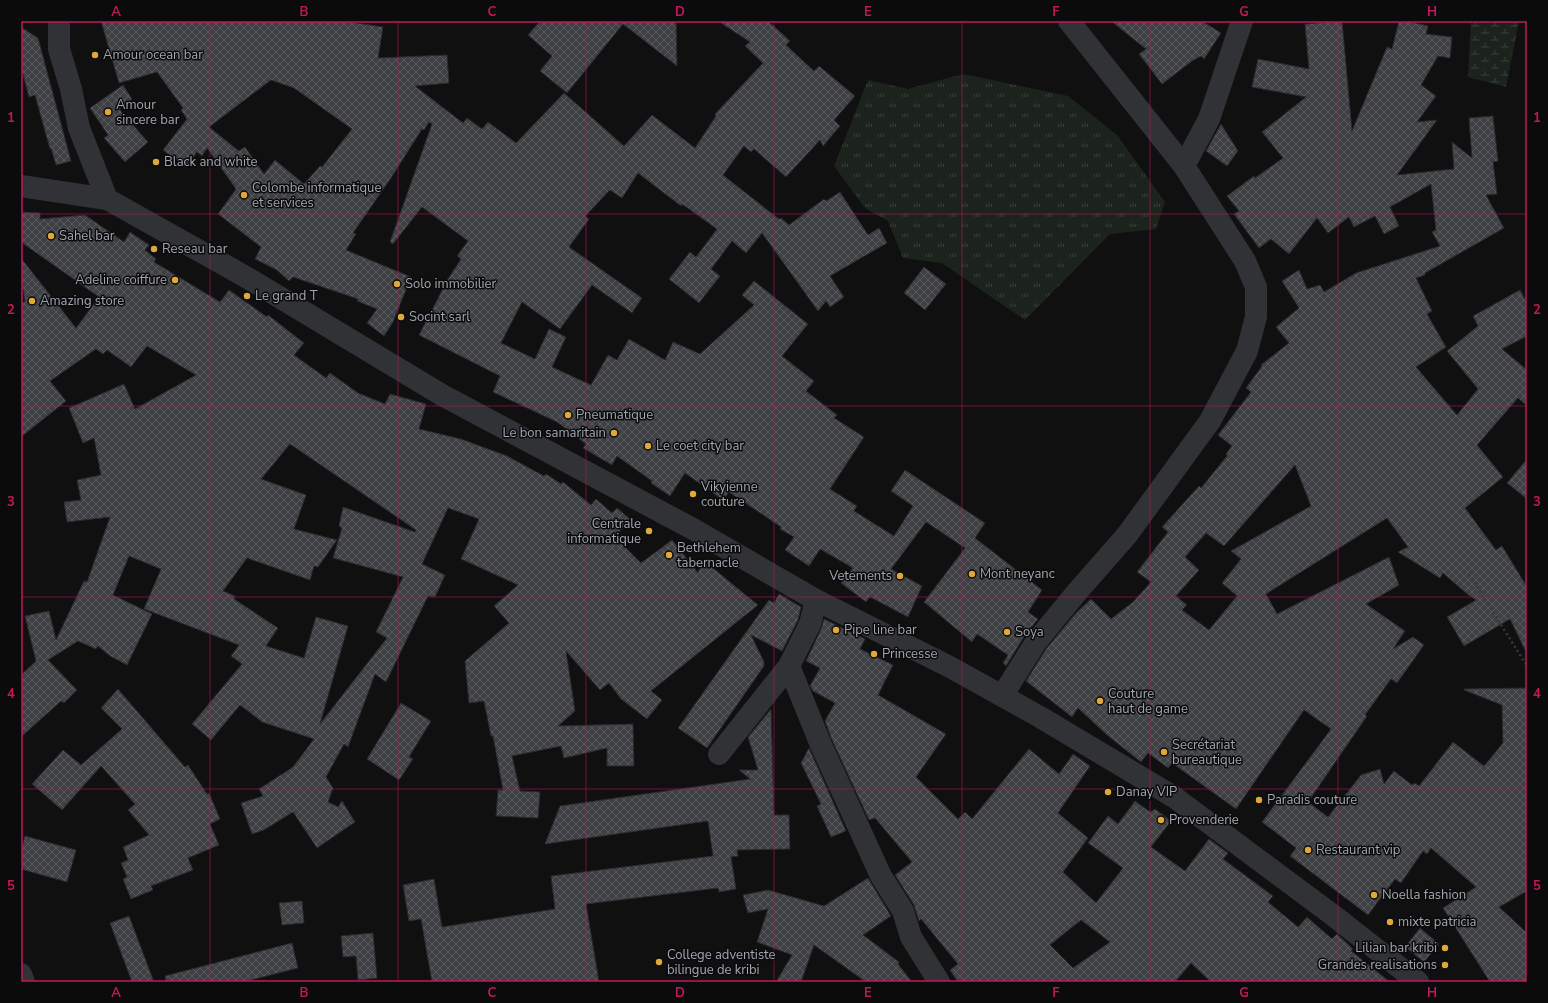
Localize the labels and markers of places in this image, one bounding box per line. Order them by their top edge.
place label: Amour ocean bar [103,46,203,64]
marker: Amour ocean bar [90,50,100,60]
place label: Amour sincere bar [116,96,180,129]
marker: Amour sincere bar [103,107,113,117]
place label: Black and white [164,153,257,171]
marker: Black and white [151,157,161,167]
place label: Colombe informatique et services [252,179,381,212]
marker: Colombe informatique et services [239,190,249,200]
place label: Sahel bar [59,227,115,245]
marker: Sahel bar [46,231,56,241]
place label: Reseau bar [162,240,228,258]
marker: Reseau bar [149,244,159,254]
place label: Adeline coiffure [75,271,167,289]
marker: Adeline coiffure [170,275,180,285]
place label: Solo immobilier [405,275,496,293]
marker: Solo immobilier [392,279,402,289]
place label: Le grand T [255,287,318,305]
marker: Le grand T [242,291,252,301]
place label: Amazing store [40,292,124,310]
marker: Amazing store [27,296,37,306]
place label: Socint sarl [409,308,470,326]
marker: Socint sarl [396,312,406,322]
place label: Pneumatique [576,406,653,424]
marker: Pneumatique [563,410,573,420]
place label: Le bon samaritain [503,424,606,442]
marker: Le bon samaritain [609,428,619,438]
place label: Le coet city bar [656,437,744,455]
marker: Le coet city bar [643,441,653,451]
place label: Vikyienne couture [700,478,758,511]
marker: Vikyienne couture [688,489,698,499]
place label: Centrale informatique [567,515,641,548]
marker: Centrale informatique [644,526,654,536]
place label: Bethlehem tabernacle [677,539,741,572]
marker: Bethlehem tabernacle [664,550,674,560]
place label: Mont neyanc [980,565,1055,583]
place label: Vetements [828,567,892,585]
marker: Mont neyanc [967,569,977,579]
marker: Vetements [895,571,905,581]
place label: Pipe line bar [844,621,917,639]
place label: Soya [1015,623,1044,641]
marker: Pipe line bar [831,625,841,635]
marker: Soya [1002,627,1012,637]
place label: Princesse [882,645,937,663]
marker: Princesse [869,649,879,659]
place label: Couture haut de game [1108,685,1188,718]
marker: Couture haut de game [1095,696,1105,706]
place label: Secrétariat bureautique [1172,736,1242,769]
marker: Secrétariat bureautique [1159,747,1169,757]
place label: Danay VIP [1116,783,1177,801]
marker: Danay VIP [1103,787,1113,797]
place label: Paradis couture [1267,791,1357,809]
marker: Paradis couture [1254,795,1264,805]
place label: Provenderie [1169,811,1239,829]
marker: Provenderie [1156,815,1166,825]
place label: Restaurant vip [1316,841,1400,859]
marker: Restaurant vip [1303,845,1313,855]
place label: Noella fashion [1382,886,1466,904]
marker: Noella fashion [1369,890,1379,900]
place label: mixte patricia [1398,913,1476,931]
marker: mixte patricia [1385,917,1395,927]
place label: Lilian bar kribi [1355,939,1437,957]
marker: Lilian bar kribi [1440,943,1450,953]
place label: College adventiste bilingue de kribi [667,946,776,979]
place label: Grandes realisations [1318,956,1437,974]
marker: College adventiste bilingue de kribi [654,957,664,967]
marker: Grandes realisations [1440,960,1450,970]

